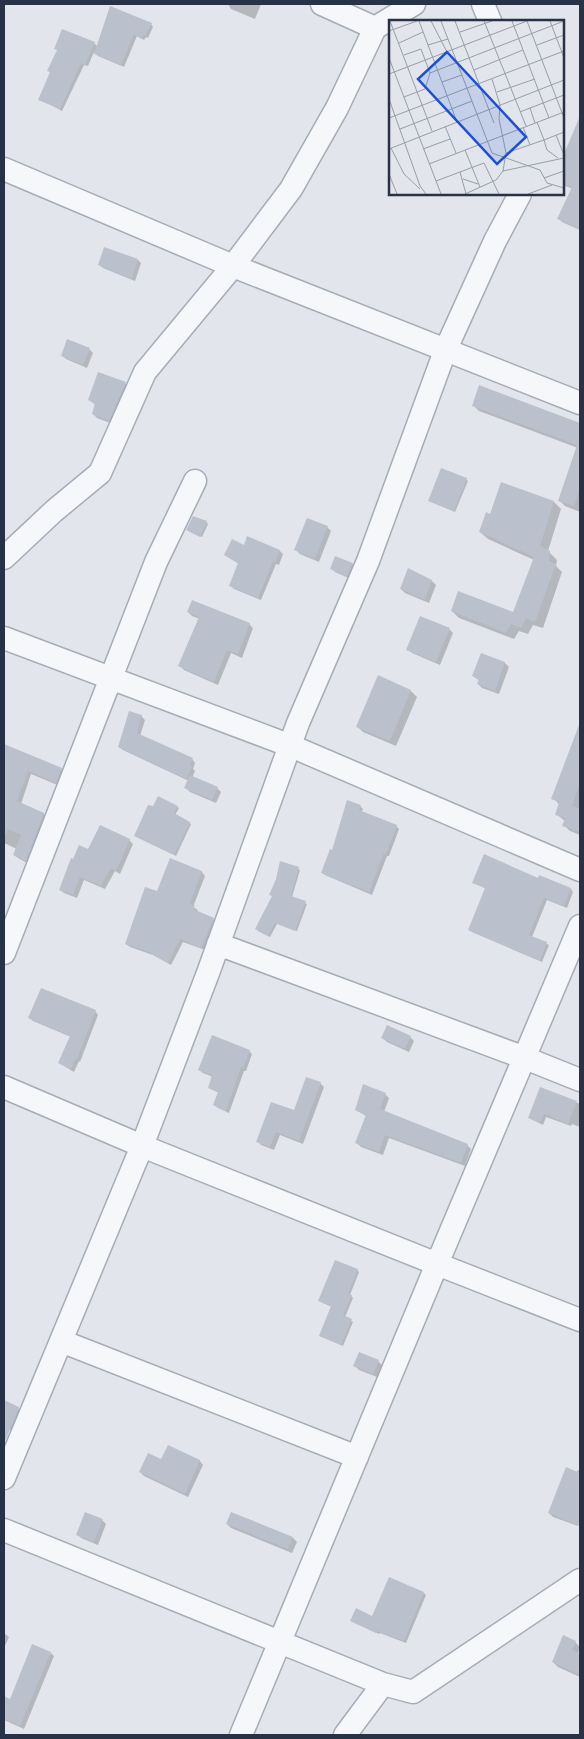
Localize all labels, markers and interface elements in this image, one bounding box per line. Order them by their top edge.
inset map [389,20,564,195]

